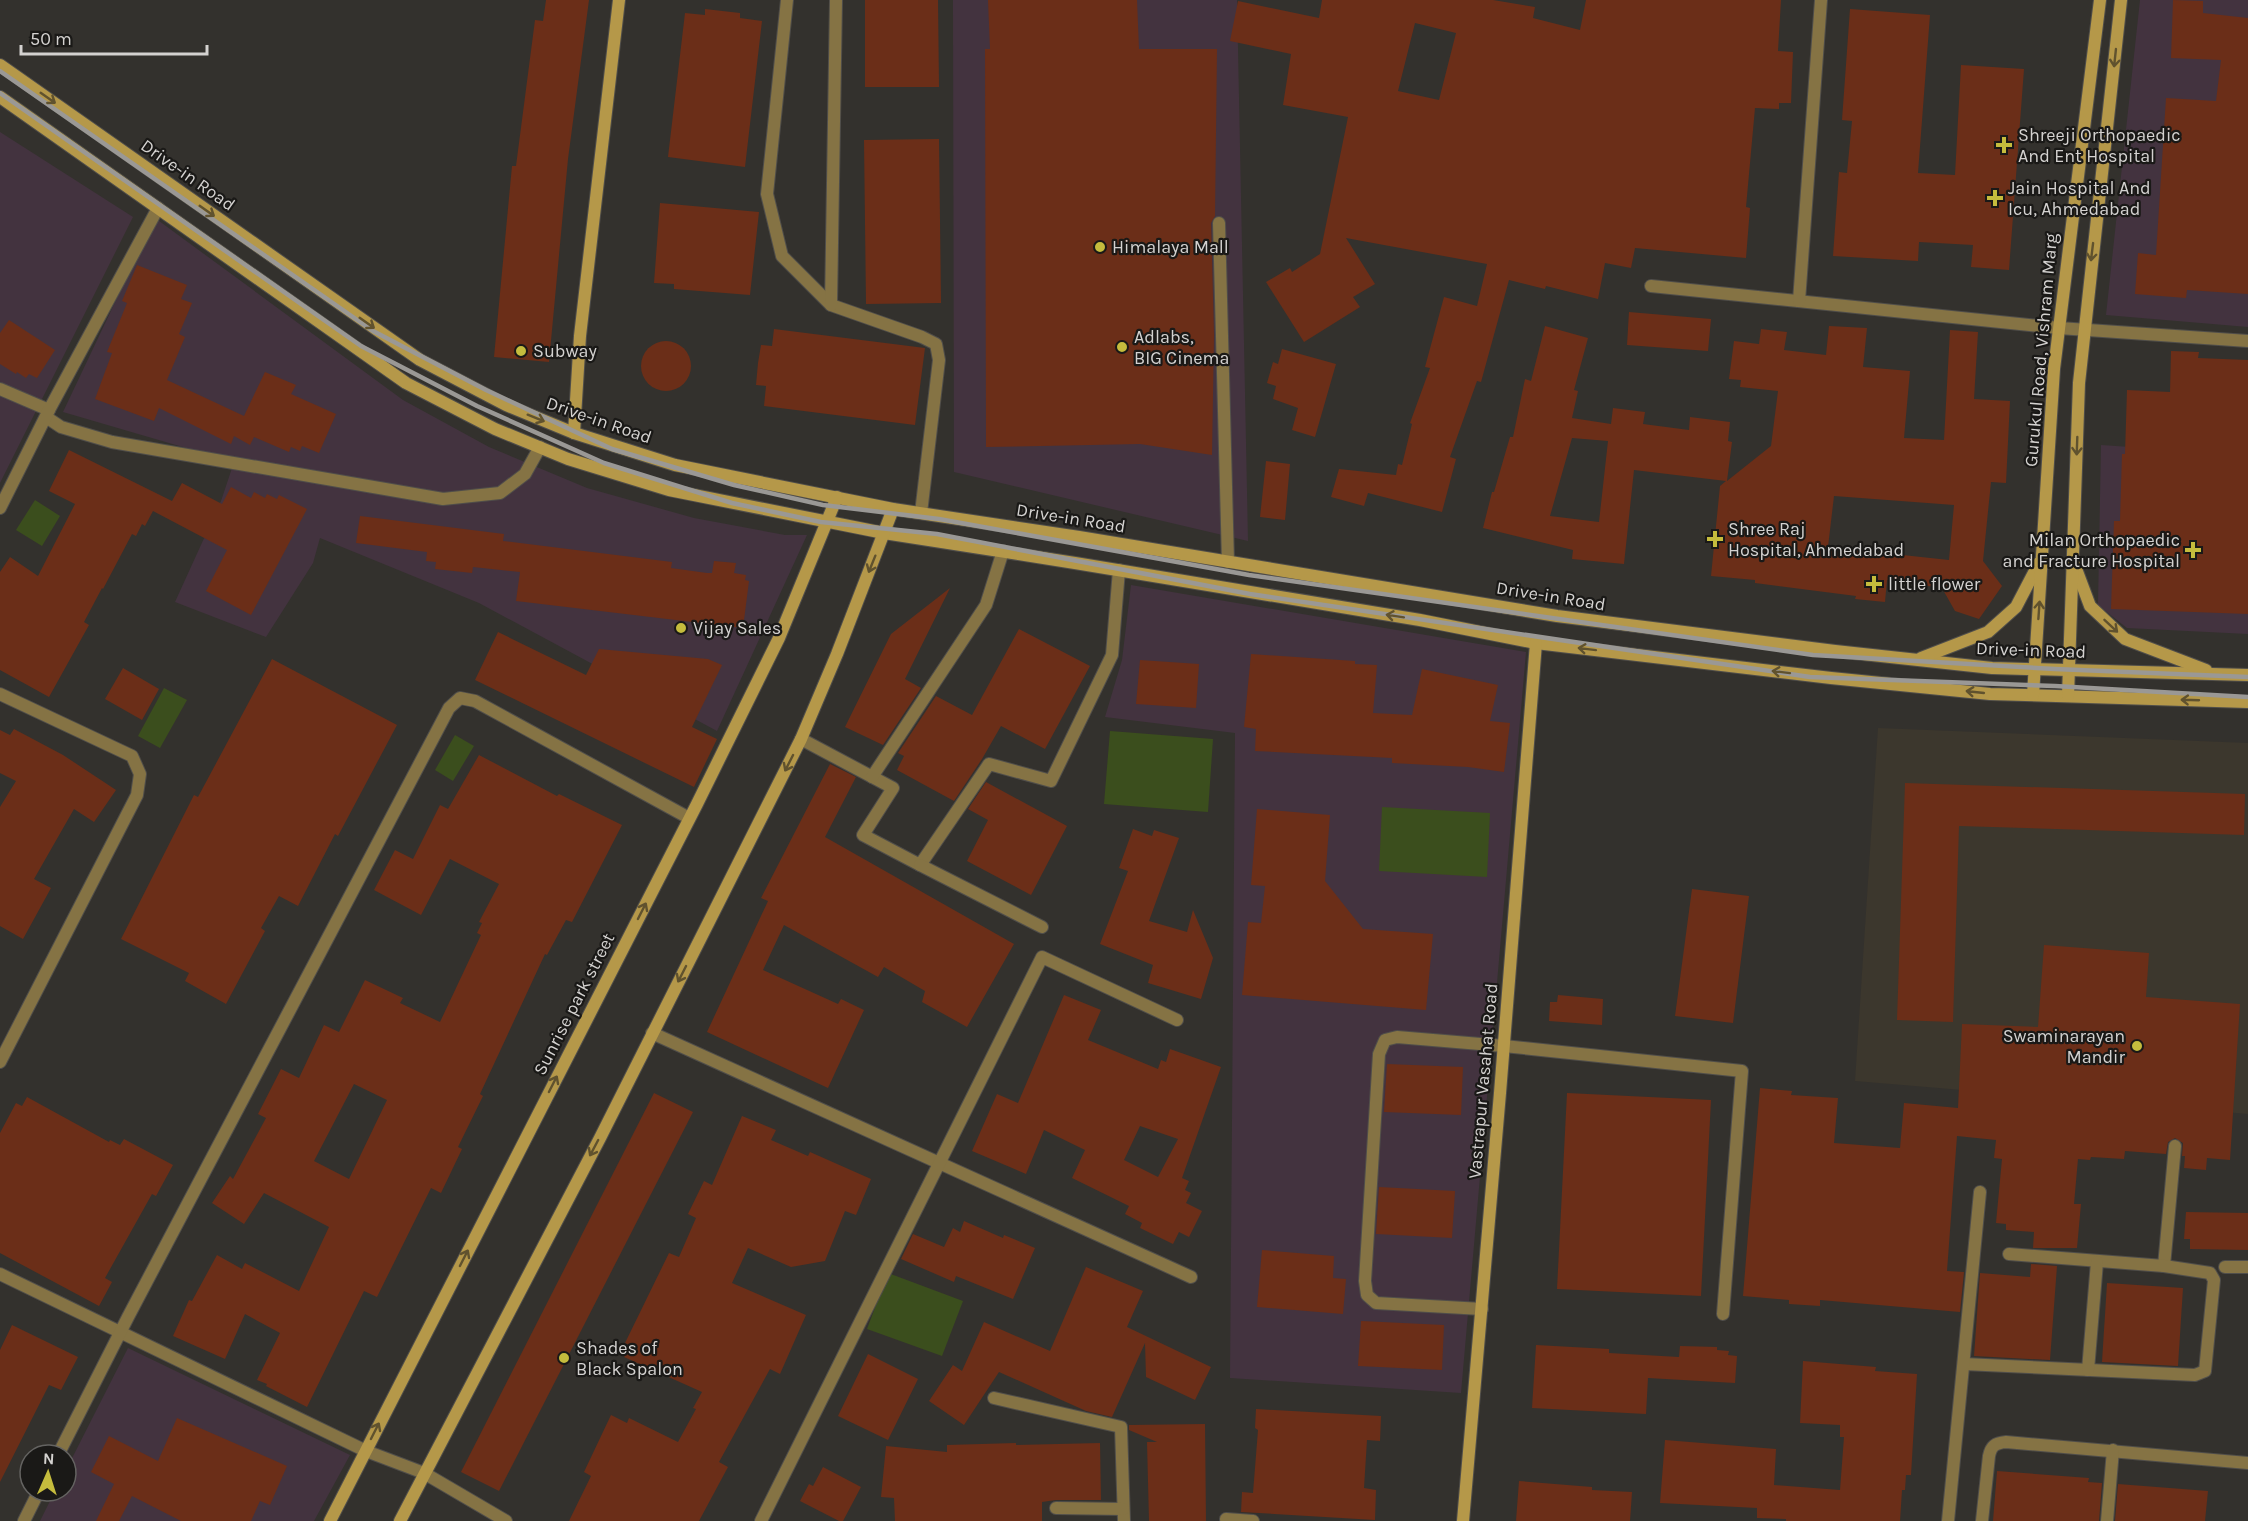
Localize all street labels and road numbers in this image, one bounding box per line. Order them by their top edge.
street label: Drive-in Road [137,134,239,216]
street label: Gurukul Road, Vishram Marg [2020,232,2062,468]
street label: Drive-in Road [543,392,655,448]
street label: Drive-in Road [1015,499,1127,537]
street label: Drive-in Road [1495,577,1607,615]
street label: Drive-in Road [1976,637,2086,663]
street label: Sunrise park street [529,929,620,1079]
street label: Vastrapur Vasahat Road [1463,982,1503,1180]

